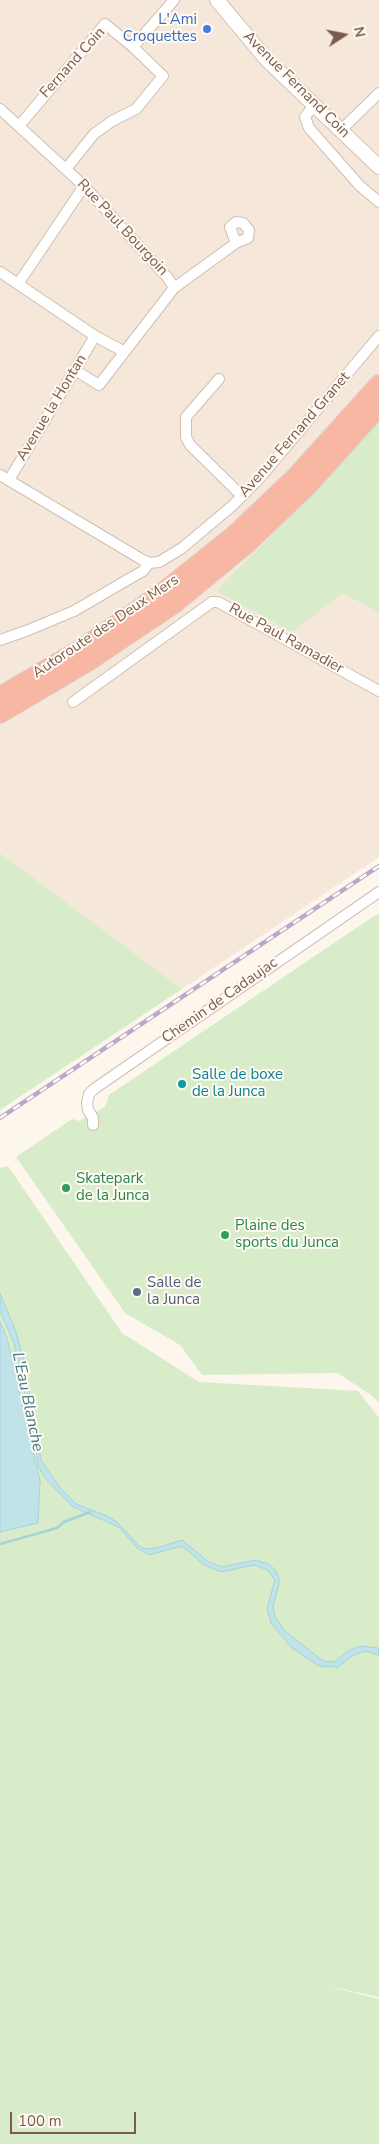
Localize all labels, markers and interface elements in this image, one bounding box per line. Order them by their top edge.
north arrow [319,10,369,60]
place label: L'Ami Croquettes [123,11,197,46]
marker: L'Ami Croquettes [201,23,213,35]
street label: Fernand Coin [37,24,109,102]
text: N [349,25,370,39]
street label: Avenue Fernand Coin [239,28,353,142]
street label: Rue Paul Bourgoin [73,176,171,280]
street label: Avenue la Hontan [13,351,91,465]
street label: Avenue Fernand Granet [236,369,354,501]
street label: Autoroute des Deux Mers [30,571,182,683]
street label: Rue Paul Ramadier [225,600,347,678]
street label: Chemin de Cadaujac [159,954,281,1048]
place label: Salle de boxe de la Junca [192,1066,283,1101]
marker: Salle de boxe de la Junca [176,1078,188,1090]
place label: Skatepark de la Junca [76,1170,149,1205]
marker: Skatepark de la Junca [60,1182,72,1194]
place label: Plaine des sports du Junca [235,1217,339,1252]
marker: Plaine des sports du Junca [219,1229,231,1241]
place label: Salle de la Junca [147,1274,202,1309]
marker: Salle de la Junca [131,1286,143,1298]
water label: L'Eau Blanche [7,1351,47,1453]
scale bar [12,2102,139,2134]
text: 100 m [18,2111,62,2131]

